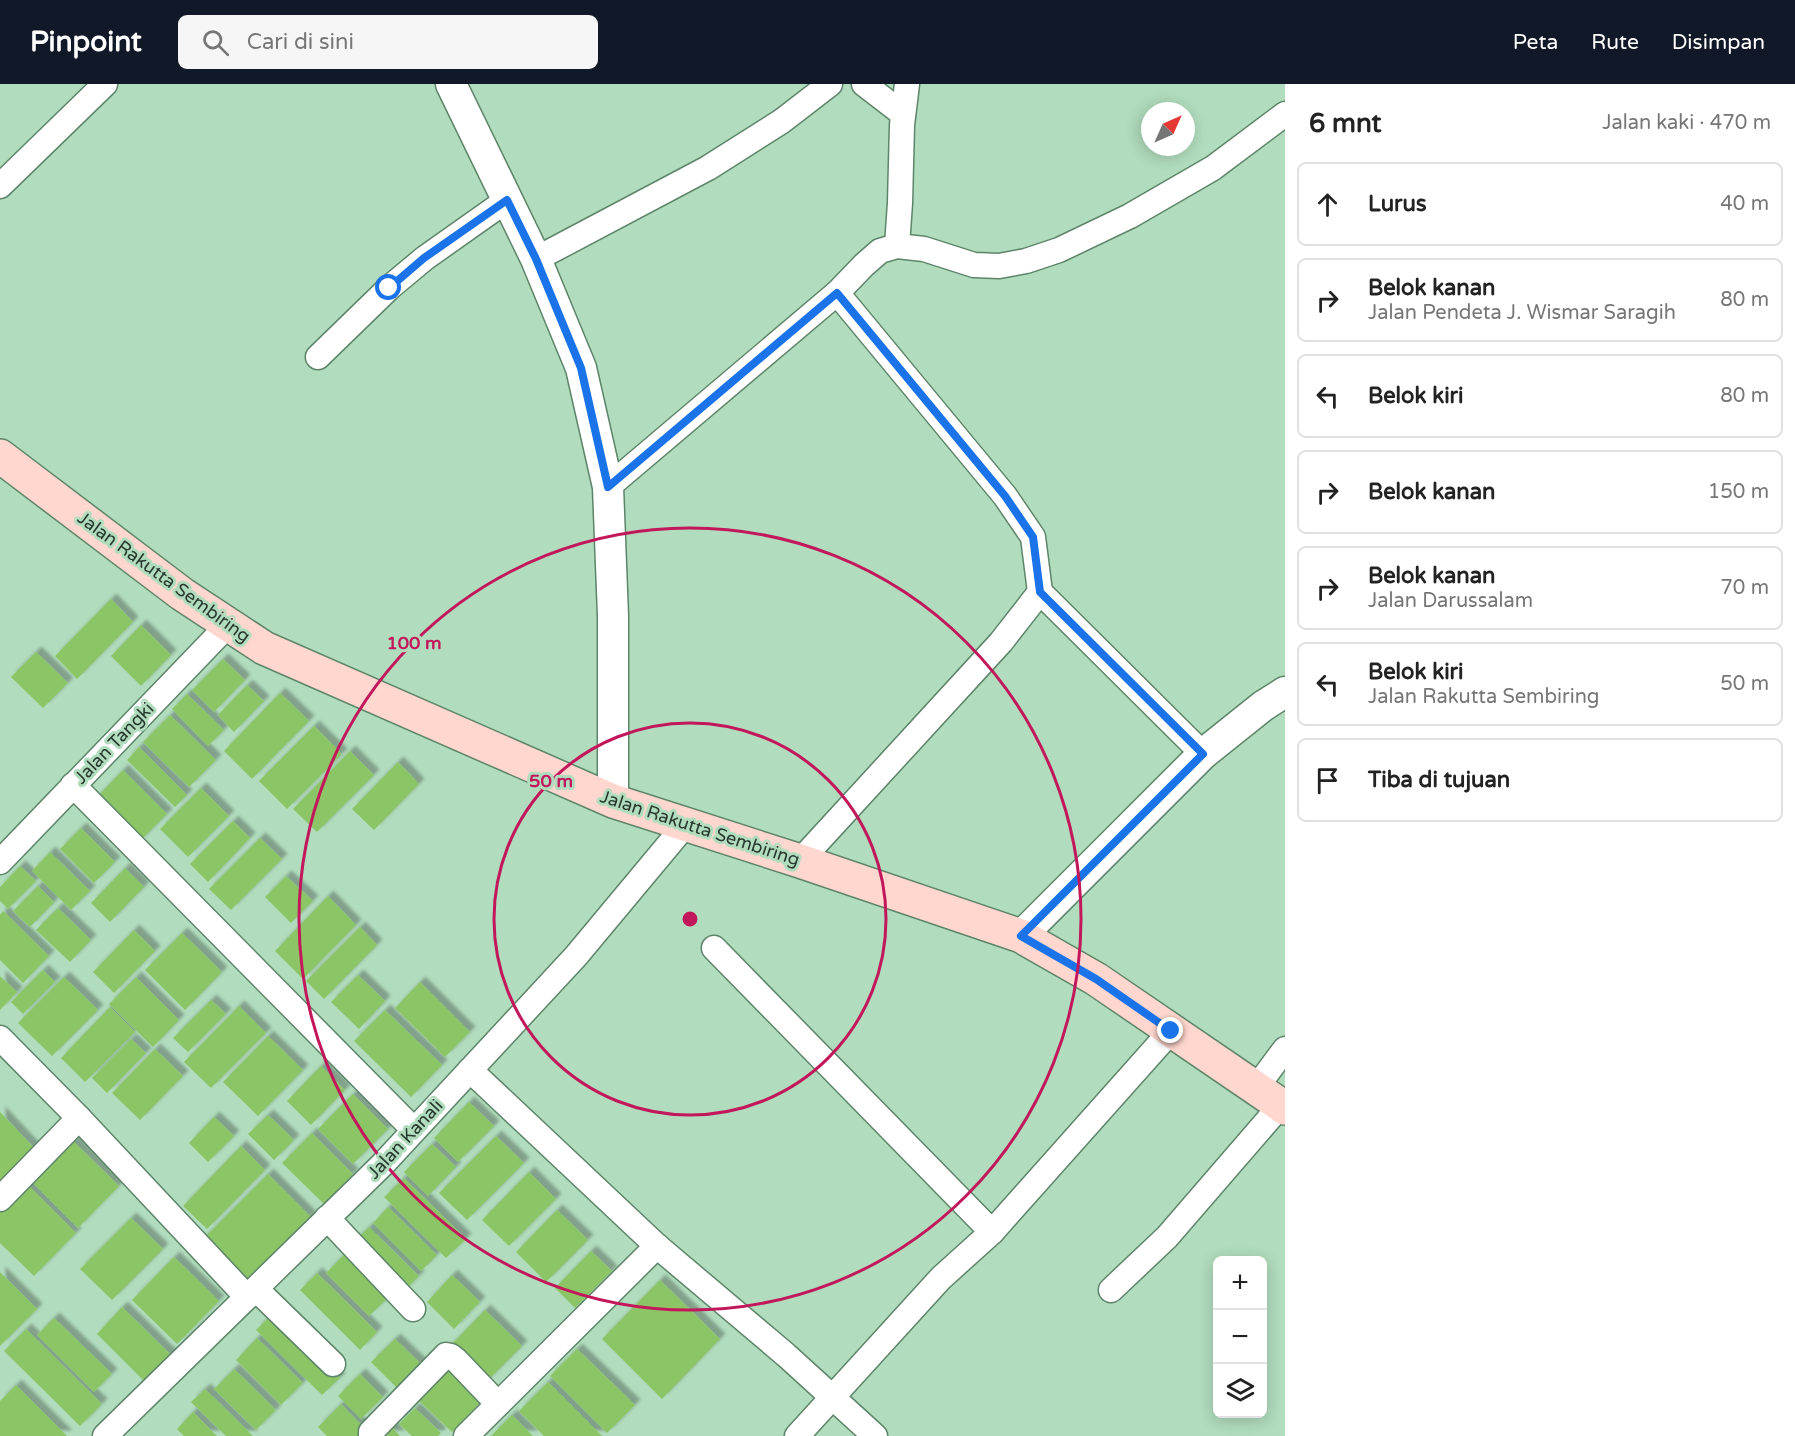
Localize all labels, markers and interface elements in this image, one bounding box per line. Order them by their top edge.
search box [178,15,598,69]
text: Pinpoint [30,25,142,59]
icon: search [199,26,232,59]
text: Cari di sini [247,29,354,55]
text: Peta [1513,30,1558,55]
text: Rute [1591,30,1639,55]
text: Disimpan [1672,30,1765,55]
north arrow [1141,102,1195,156]
text: 6 mnt [1309,108,1381,139]
text: Jalan kaki · 470 m [1602,111,1771,135]
icon: ahead [1311,188,1344,221]
text: Lurus [1368,191,1426,217]
text: 40 m [1720,192,1769,216]
route start [375,274,401,300]
text: Belok kanan [1368,275,1495,301]
icon: right [1311,284,1344,317]
text: 80 m [1720,288,1769,312]
text: Jalan Pendeta J. Wismar Saragih [1368,301,1676,325]
icon: left [1311,380,1344,413]
text: Belok kiri [1368,383,1464,409]
text: 80 m [1720,384,1769,408]
icon: right [1311,476,1344,509]
text: Belok kanan [1368,479,1495,505]
text: 150 m [1708,480,1769,504]
street label: Jalan Rakutta Sembiring [73,507,255,647]
text: Belok kanan [1368,563,1495,589]
icon: right [1311,572,1344,605]
text: 70 m [1720,576,1769,600]
text: Jalan Darussalam [1368,589,1533,613]
text: 100 m [386,632,442,654]
text: Belok kiri [1368,659,1464,685]
icon: left [1311,668,1344,701]
text: 50 m [1720,672,1769,696]
text: Jalan Rakutta Sembiring [1368,685,1599,709]
street label: Jalan Tangki [70,698,158,788]
icon: arrive [1311,764,1344,797]
text: Tiba di tujuan [1368,767,1510,793]
text: 50 m [529,770,573,792]
street label: Jalan Rakutta Sembiring [598,785,802,871]
centre of rings [680,909,700,929]
route end [1157,1017,1183,1043]
street label: Jalan Kanali [363,1095,447,1183]
map controls [1213,1256,1267,1418]
button: + [1213,1256,1267,1310]
button: − [1213,1310,1267,1364]
button: layers [1213,1364,1267,1418]

